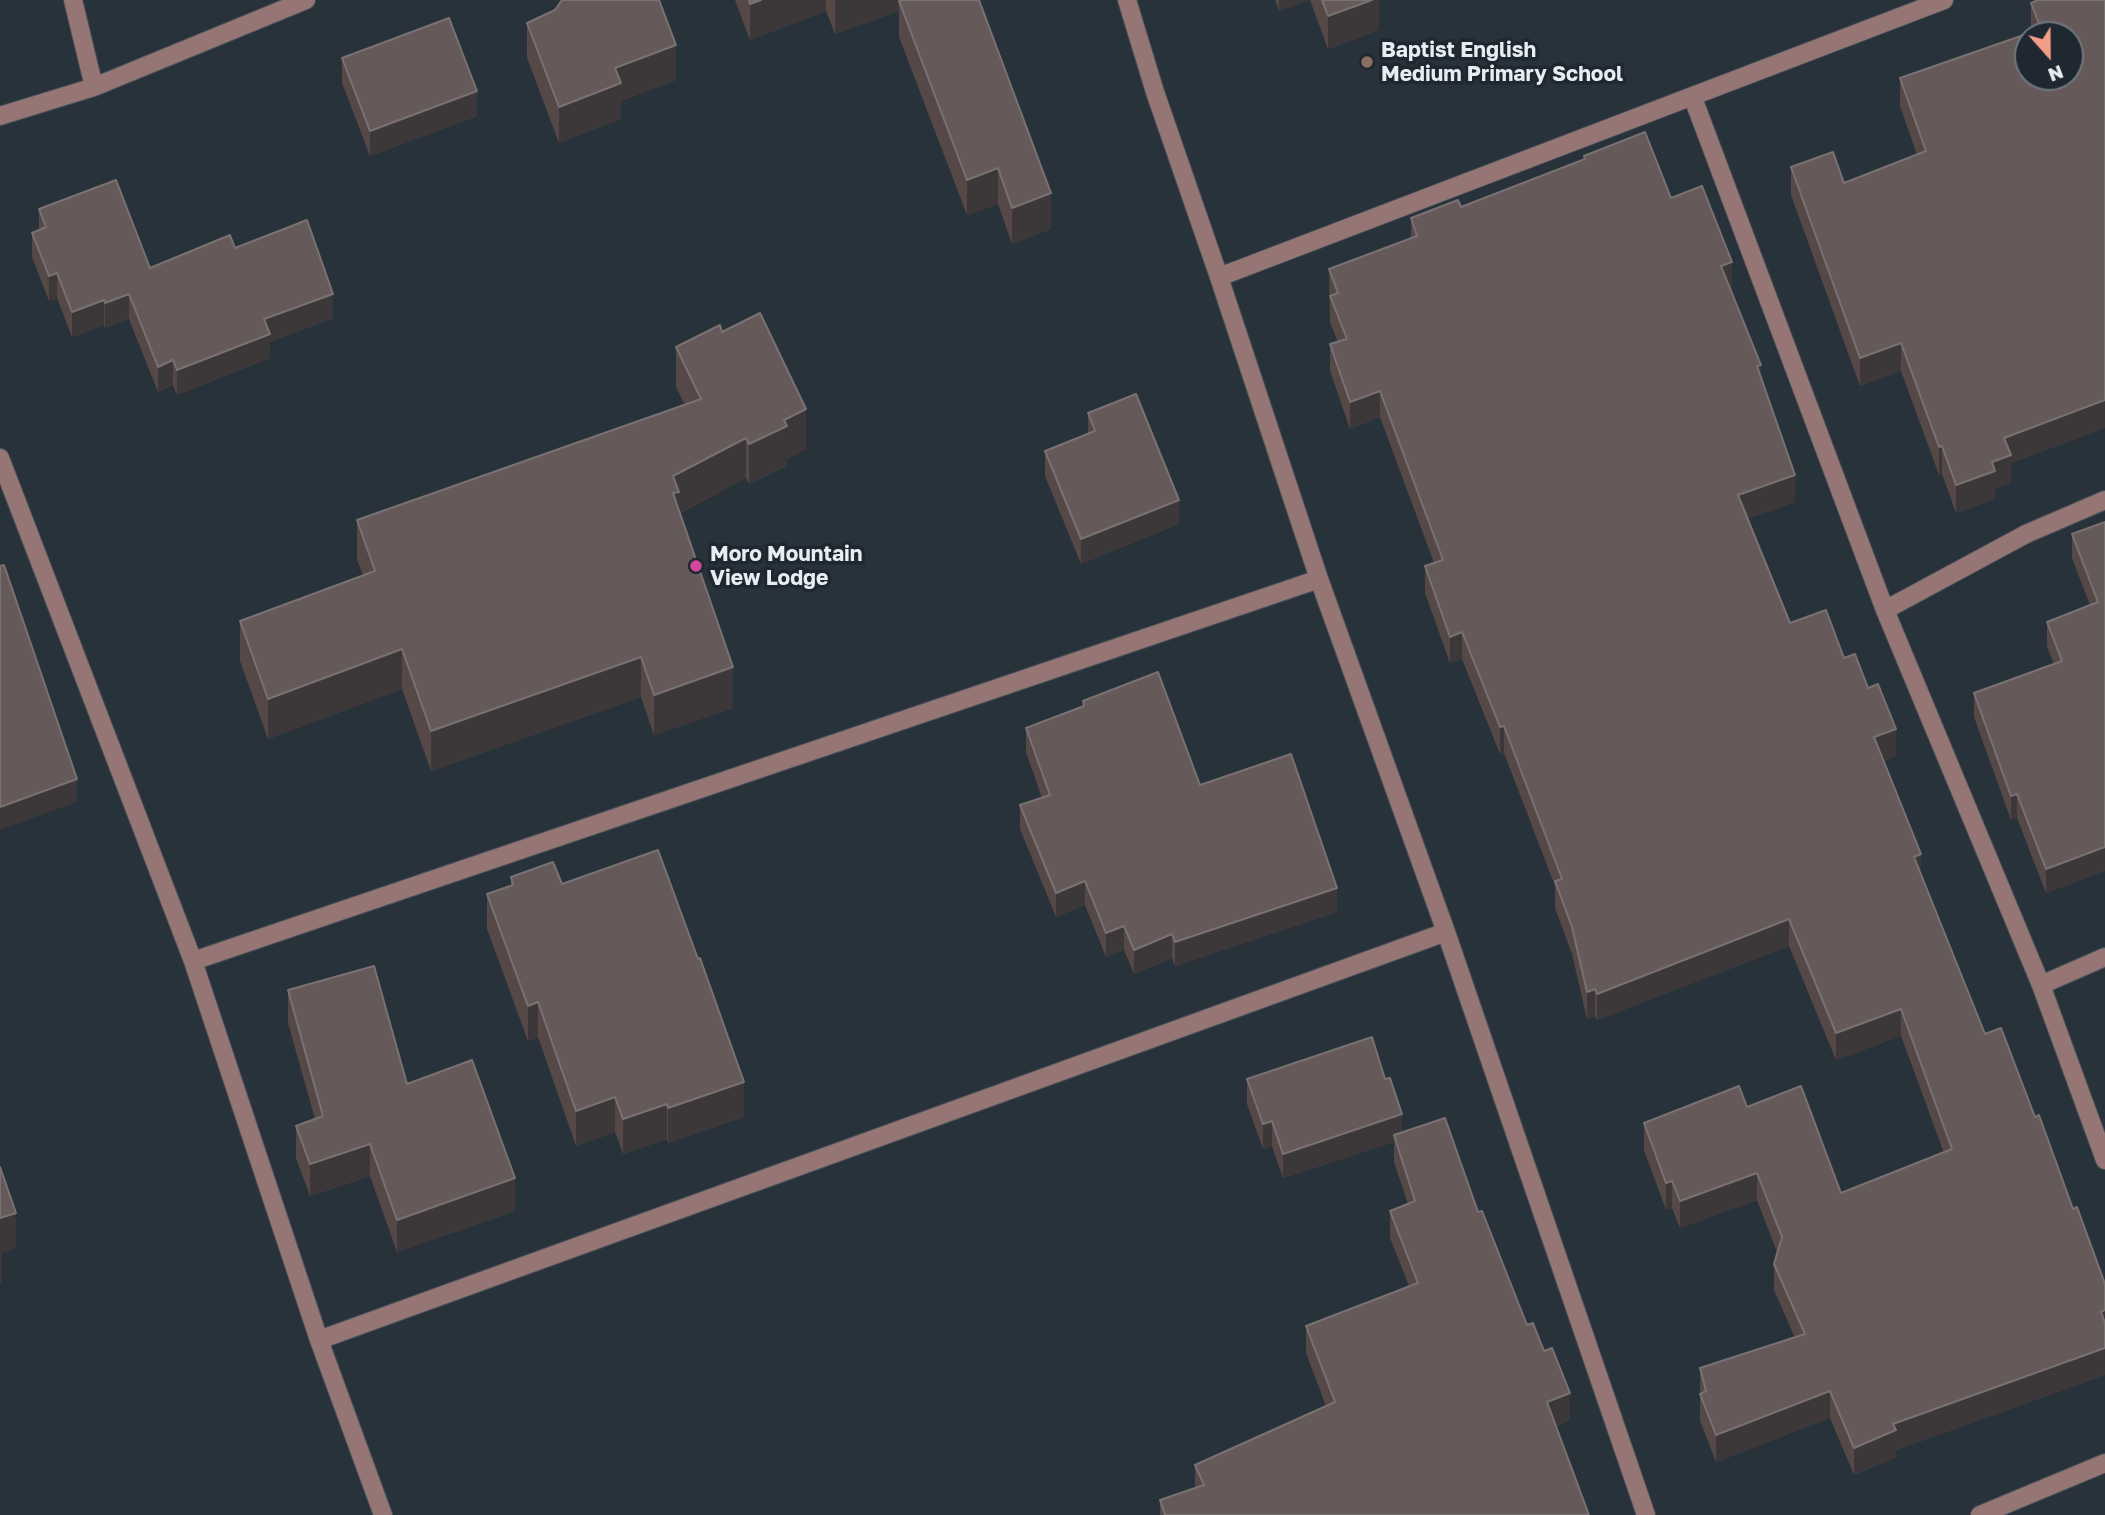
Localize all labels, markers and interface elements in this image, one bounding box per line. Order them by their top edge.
north arrow [2014,21,2084,91]
place label: Baptist English Medium Primary School [1381,37,1623,87]
marker: Baptist English Medium Primary School [1359,54,1375,70]
text: N [2045,61,2067,88]
place label: Moro Mountain View Lodge [710,541,863,591]
marker: Moro Mountain View Lodge [688,558,704,574]

